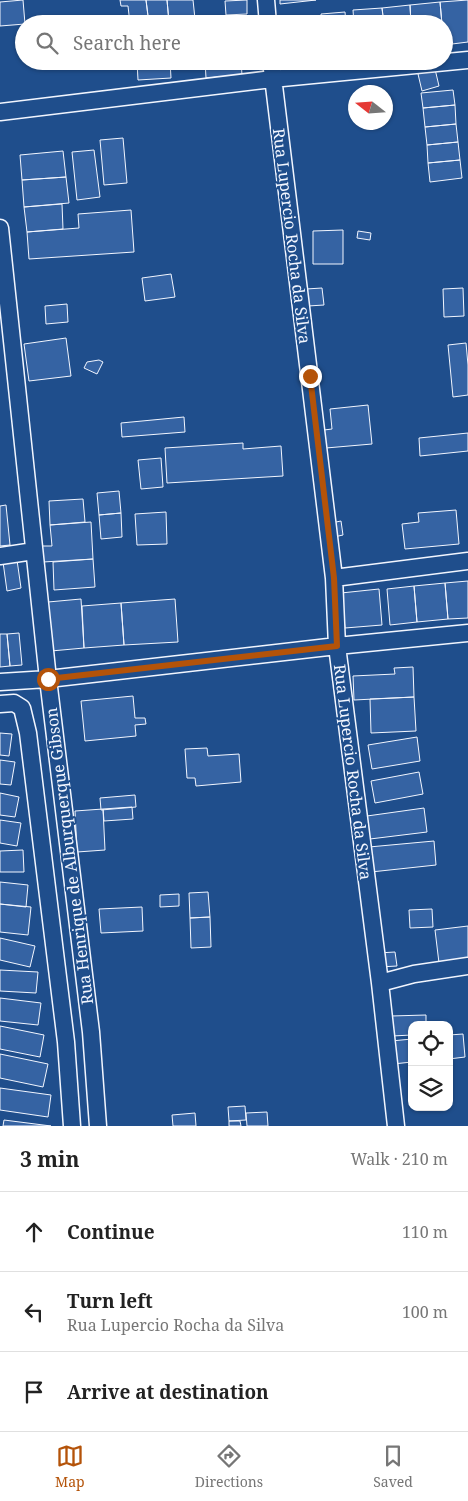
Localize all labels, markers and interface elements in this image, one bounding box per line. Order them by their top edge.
search box [15,15,453,70]
icon: search [33,29,61,57]
text: Search here [73,30,181,56]
north arrow [348,85,393,130]
street label: Rua Lupercio Rocha da Silva [268,127,316,345]
route end [299,365,322,388]
street label: Rua Lupercio Rocha da Silva [329,663,377,881]
route start [37,668,60,691]
street label: Rua Henrique de Alburquerque Gibson [40,706,98,1006]
map controls [408,1021,453,1111]
button: locate [408,1021,453,1066]
button: layers [408,1066,453,1111]
text: 3 min [20,1145,79,1173]
text: Walk · 210 m [351,1148,448,1170]
icon: ahead [20,1218,48,1246]
text: Continue [67,1219,155,1245]
text: 110 m [402,1221,448,1243]
text: Turn left [67,1288,153,1314]
icon: left [20,1298,48,1326]
text: 100 m [402,1301,448,1323]
text: Rua Lupercio Rocha da Silva [67,1314,284,1336]
icon: arrive [20,1378,48,1406]
text: Arrive at destination [67,1379,269,1405]
tab: Map [55,1442,85,1491]
tab: Directions [195,1442,263,1491]
tab: Saved [373,1442,413,1491]

